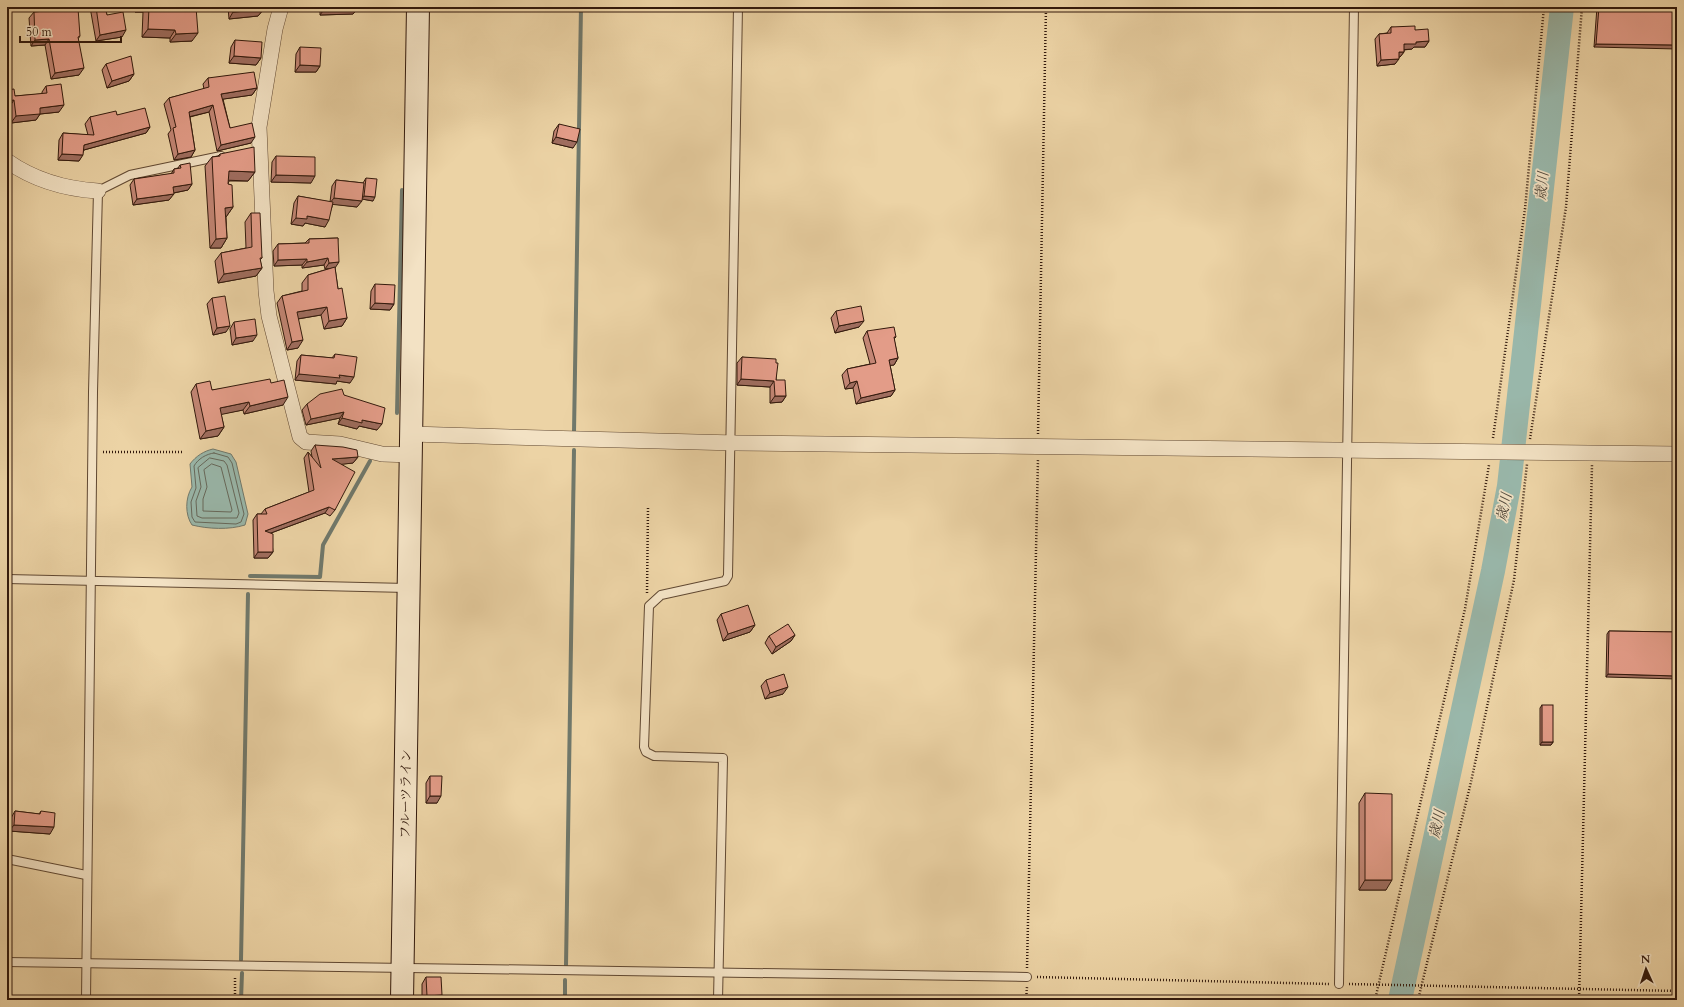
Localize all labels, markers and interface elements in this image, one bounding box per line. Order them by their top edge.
scale bar [20,18,121,44]
text: 50 m [26,24,53,40]
water label: 歳川 [1531,169,1553,201]
water label: 歳川 [1492,489,1517,523]
street label: フルーツライン [396,749,416,839]
water label: 歳川 [1425,806,1450,840]
north arrow [1626,949,1666,989]
text: N [1640,952,1651,967]

